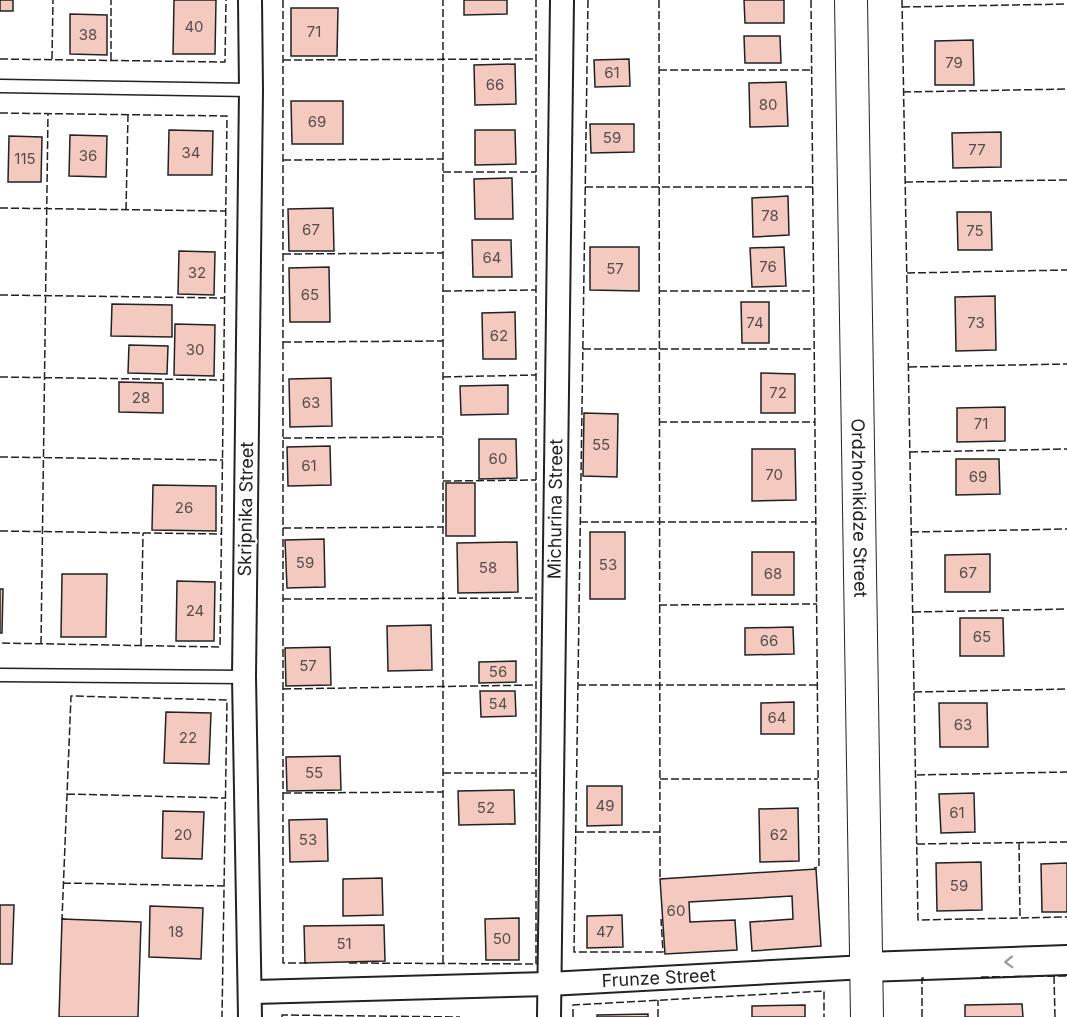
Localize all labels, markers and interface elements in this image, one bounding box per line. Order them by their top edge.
house number: 40 [184,17,204,36]
house number: 71 [307,22,321,41]
house number: 38 [79,25,97,44]
house number: 79 [945,53,963,72]
house number: 61 [604,63,620,82]
house number: 66 [486,75,504,94]
house number: 80 [759,95,777,114]
house number: 69 [308,112,326,131]
house number: 59 [603,128,621,147]
house number: 77 [968,140,986,159]
house number: 34 [182,143,200,162]
house number: 36 [79,146,97,165]
house number: 115 [14,149,36,168]
house number: 78 [761,206,779,225]
house number: 67 [302,220,320,239]
house number: 75 [966,221,984,240]
house number: 64 [483,248,502,267]
house number: 76 [759,257,777,276]
house number: 57 [606,259,624,278]
house number: 32 [188,263,206,282]
house number: 65 [301,285,319,304]
house number: 74 [746,313,764,332]
house number: 73 [967,313,985,332]
house number: 62 [490,326,508,345]
house number: 30 [186,340,204,359]
house number: 72 [769,383,787,402]
house number: 28 [132,388,150,407]
house number: 63 [302,393,320,412]
house number: 71 [974,414,988,433]
street label: Ordzhonikidze Street [848,418,871,598]
house number: 55 [592,435,610,454]
street label: Michurina Street [544,439,566,579]
street label: Skripnika Street [234,441,257,577]
house number: 60 [489,449,507,468]
house number: 61 [301,456,317,475]
house number: 70 [765,465,783,484]
house number: 69 [969,467,987,486]
house number: 26 [175,498,193,517]
house number: 59 [296,553,314,572]
house number: 53 [599,555,617,574]
house number: 58 [479,558,497,577]
house number: 67 [959,563,977,582]
house number: 68 [764,564,782,583]
house number: 24 [186,601,204,620]
house number: 65 [973,627,991,646]
house number: 66 [760,631,778,650]
house number: 57 [299,656,317,675]
house number: 56 [489,662,507,681]
house number: 54 [489,694,507,713]
house number: 64 [768,708,787,727]
house number: 63 [954,715,972,734]
house number: 22 [179,728,197,747]
house number: 55 [305,763,323,782]
house number: 49 [596,796,615,815]
house number: 52 [477,798,495,817]
house number: 61 [949,803,965,822]
house number: 20 [174,825,192,844]
house number: 62 [770,825,788,844]
house number: 53 [299,830,317,849]
house number: 59 [950,876,968,895]
house number: 60 [667,901,685,920]
house number: 18 [168,922,184,941]
house number: 47 [596,922,614,941]
house number: 50 [493,929,511,948]
house number: 51 [336,934,352,953]
one-way arrow [1004,955,1013,968]
street label: Frunze Street [601,964,716,991]

